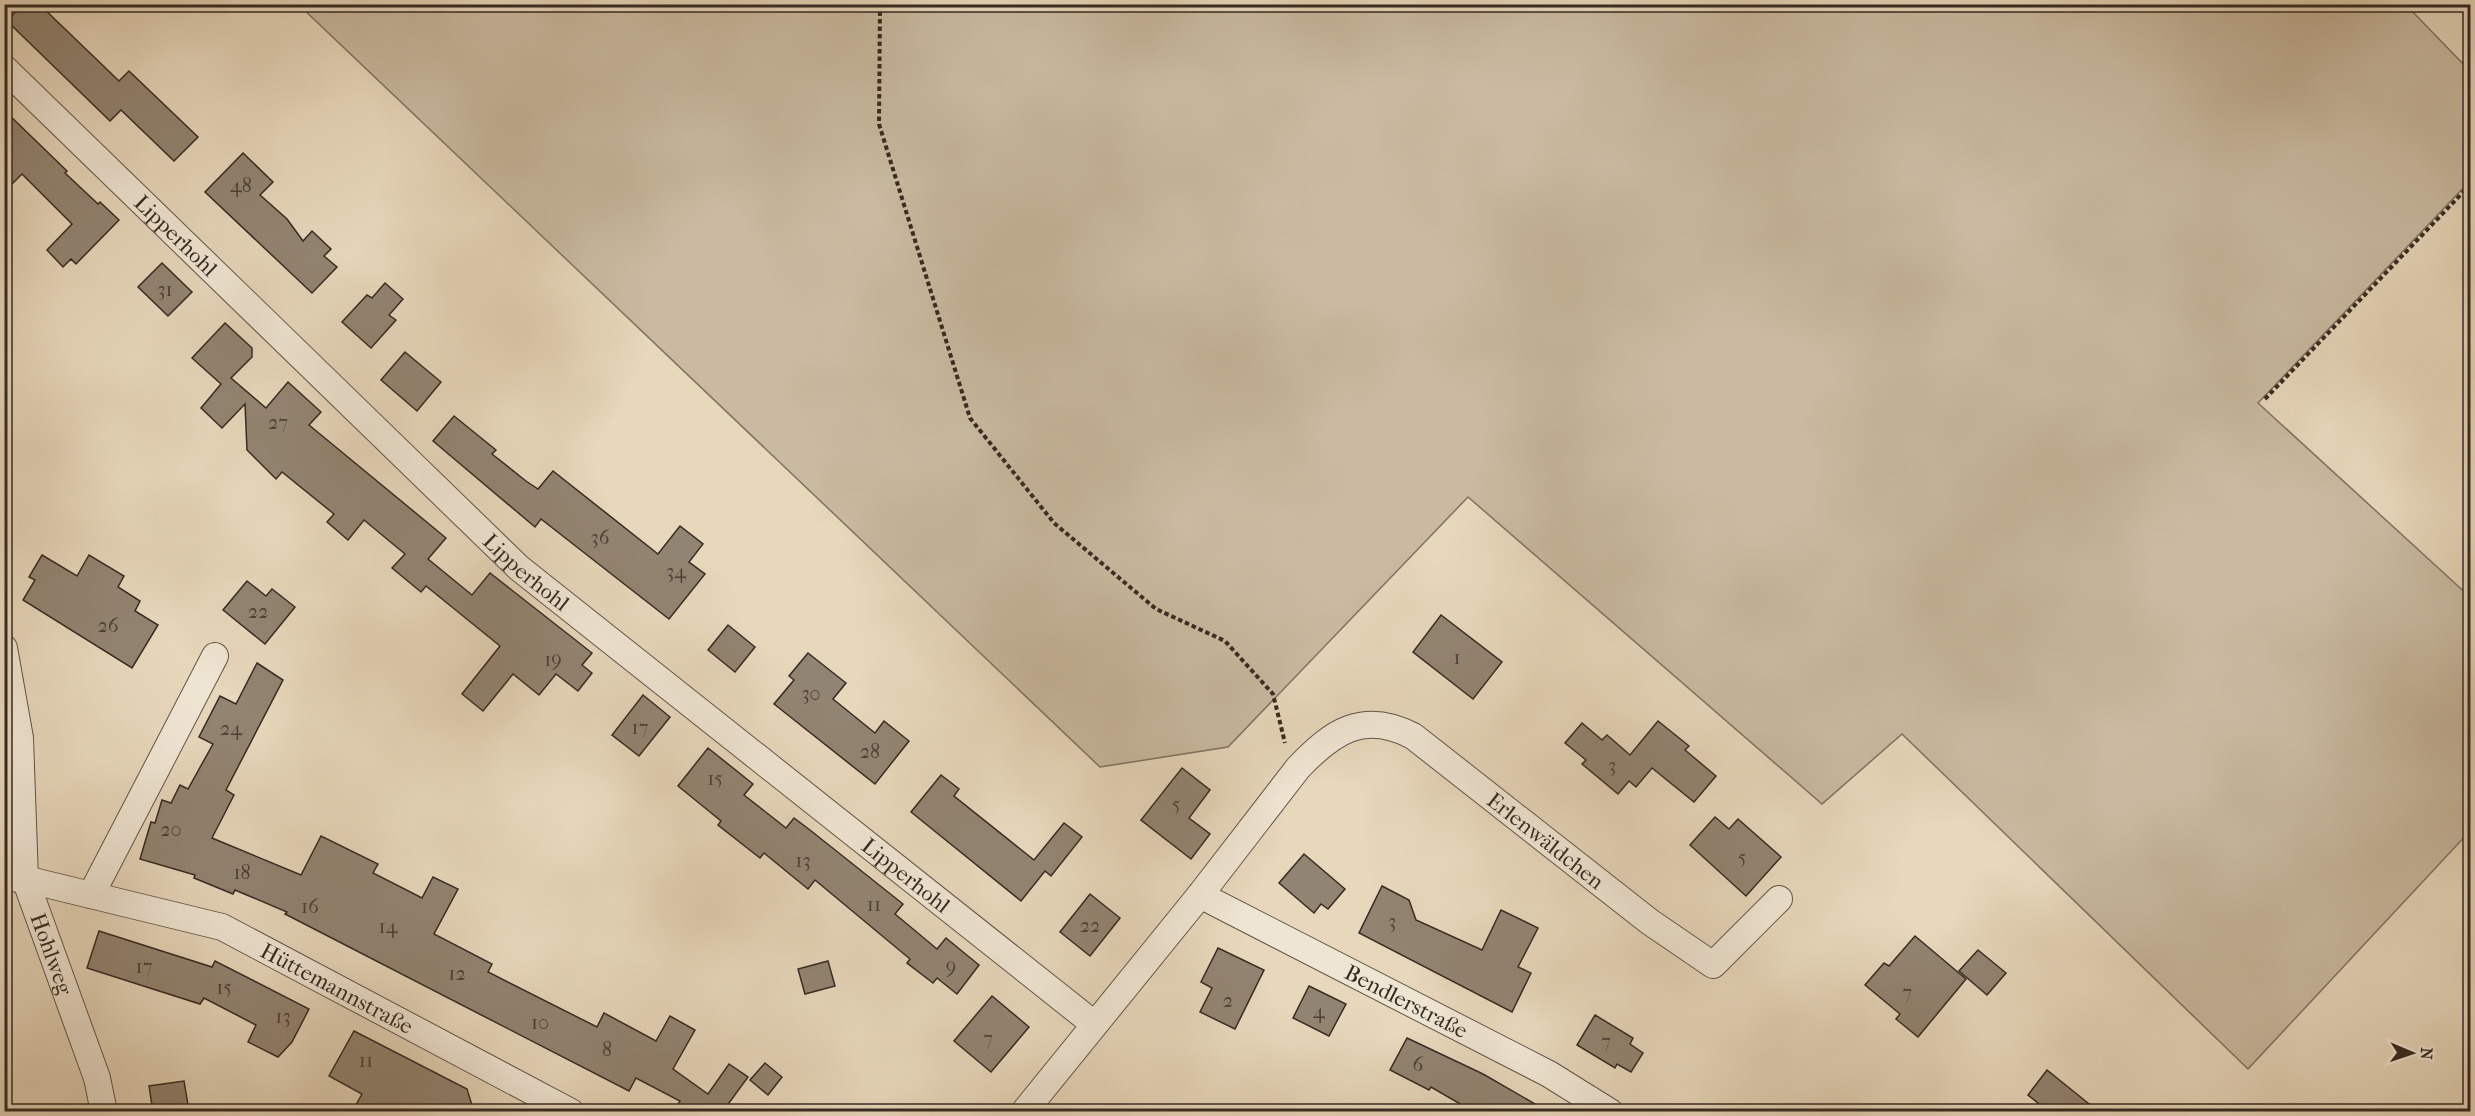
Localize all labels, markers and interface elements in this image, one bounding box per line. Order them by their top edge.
house number: 48 [230,174,252,197]
street label: Lipperhohl [129,190,222,282]
house number: 31 [157,278,173,301]
house number: 27 [268,411,288,434]
house number: 36 [590,526,610,549]
street label: Lipperhohl [477,528,574,617]
house number: 34 [666,560,687,583]
house number: 22 [248,600,268,623]
house number: 26 [97,614,119,637]
house number: 1 [1453,646,1461,669]
house number: 19 [544,648,562,671]
house number: 30 [801,682,821,705]
house number: 17 [632,716,649,739]
house number: 24 [220,717,243,740]
house number: 28 [860,740,880,763]
house number: 3 [1608,754,1616,777]
house number: 15 [707,767,723,790]
street label: Erlenwäldchen [1482,787,1609,895]
house number: 5 [1172,793,1180,816]
house number: 20 [160,818,182,841]
street label: Lipperhohl [856,833,955,919]
house number: 5 [1738,846,1746,869]
house number: 13 [795,849,811,872]
house number: 18 [233,861,251,884]
house number: 11 [867,893,881,916]
house number: 16 [301,895,319,918]
street label: Hohlweg [24,910,78,999]
house number: 3 [1388,910,1396,933]
house number: 22 [1080,914,1100,937]
house number: 14 [379,915,399,938]
street label: Hüttemannstraße [256,938,417,1040]
house number: 17 [136,955,153,978]
house number: 9 [946,955,956,978]
street label: Bendlerstraße [1340,959,1472,1044]
house number: 12 [448,962,466,985]
house number: 15 [216,976,232,999]
house number: 7 [1902,981,1912,1004]
house number: 2 [1223,989,1233,1012]
house number: 4 [1313,1000,1326,1023]
house number: 13 [275,1005,291,1028]
house number: 10 [531,1011,549,1034]
north arrow [2382,1023,2442,1083]
house number: 7 [983,1027,993,1050]
house number: 7 [1601,1030,1611,1053]
house number: 8 [602,1038,612,1061]
text: N [2417,1047,2436,1061]
house number: 11 [359,1049,373,1072]
house number: 6 [1413,1053,1424,1076]

